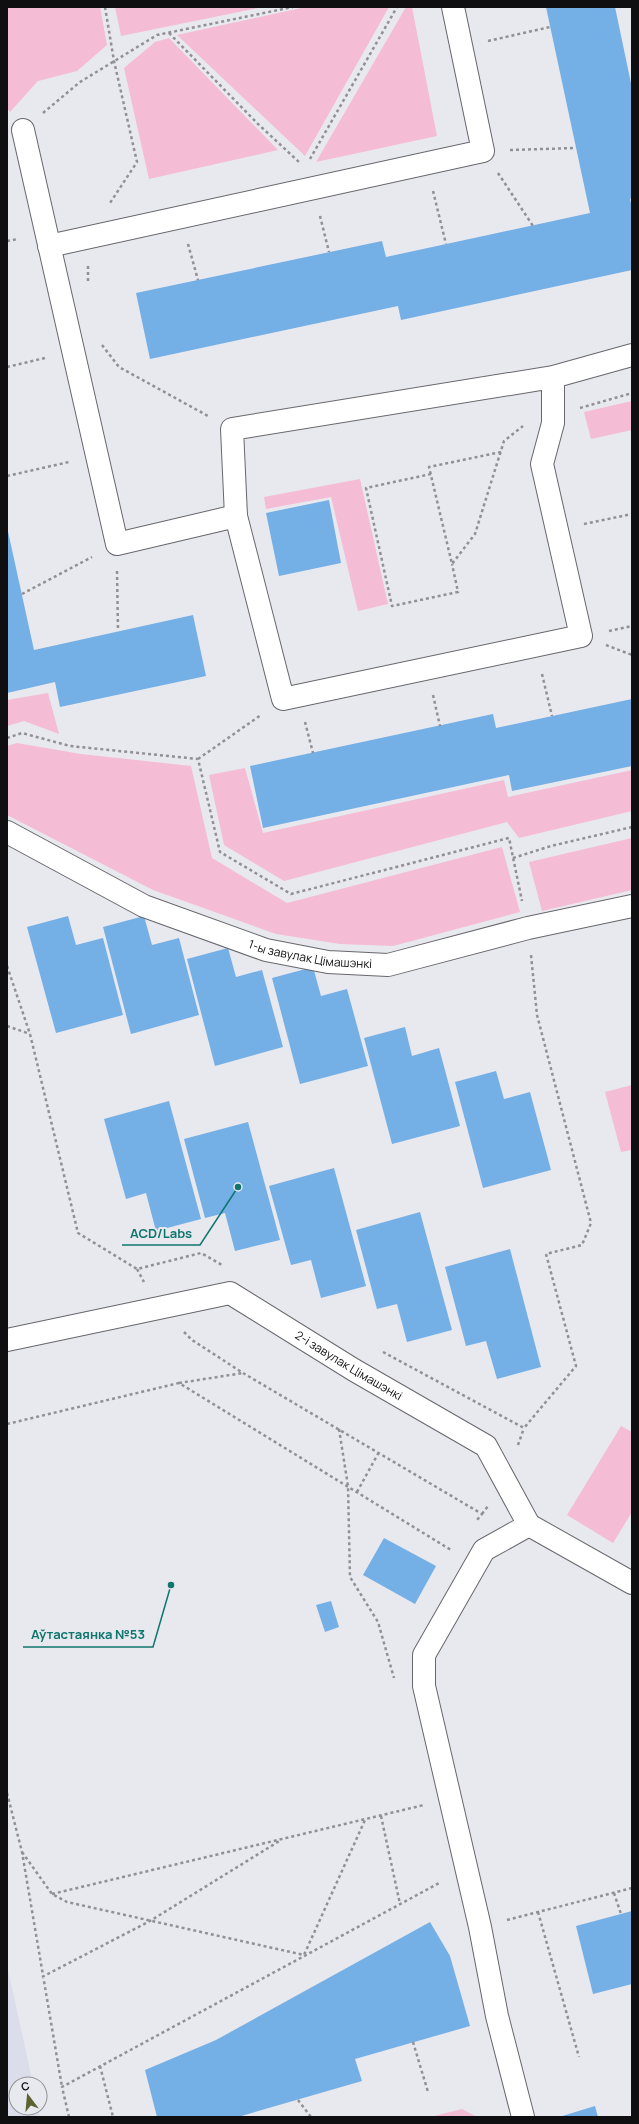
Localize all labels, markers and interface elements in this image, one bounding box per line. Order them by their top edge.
street label: 1-ы завулак Цімашэнкі [246,935,373,972]
callout: ACD/Labs [122,1220,200,1245]
text: ACD/Labs [130,1224,192,1242]
street label: 2-і завулак Цімашэнкі [292,1326,406,1404]
callout: Аўтастаянка №53 [23,1622,153,1647]
text: Аўтастаянка №53 [31,1625,145,1643]
north arrow [8,2076,48,2116]
text: С [19,2078,31,2094]

